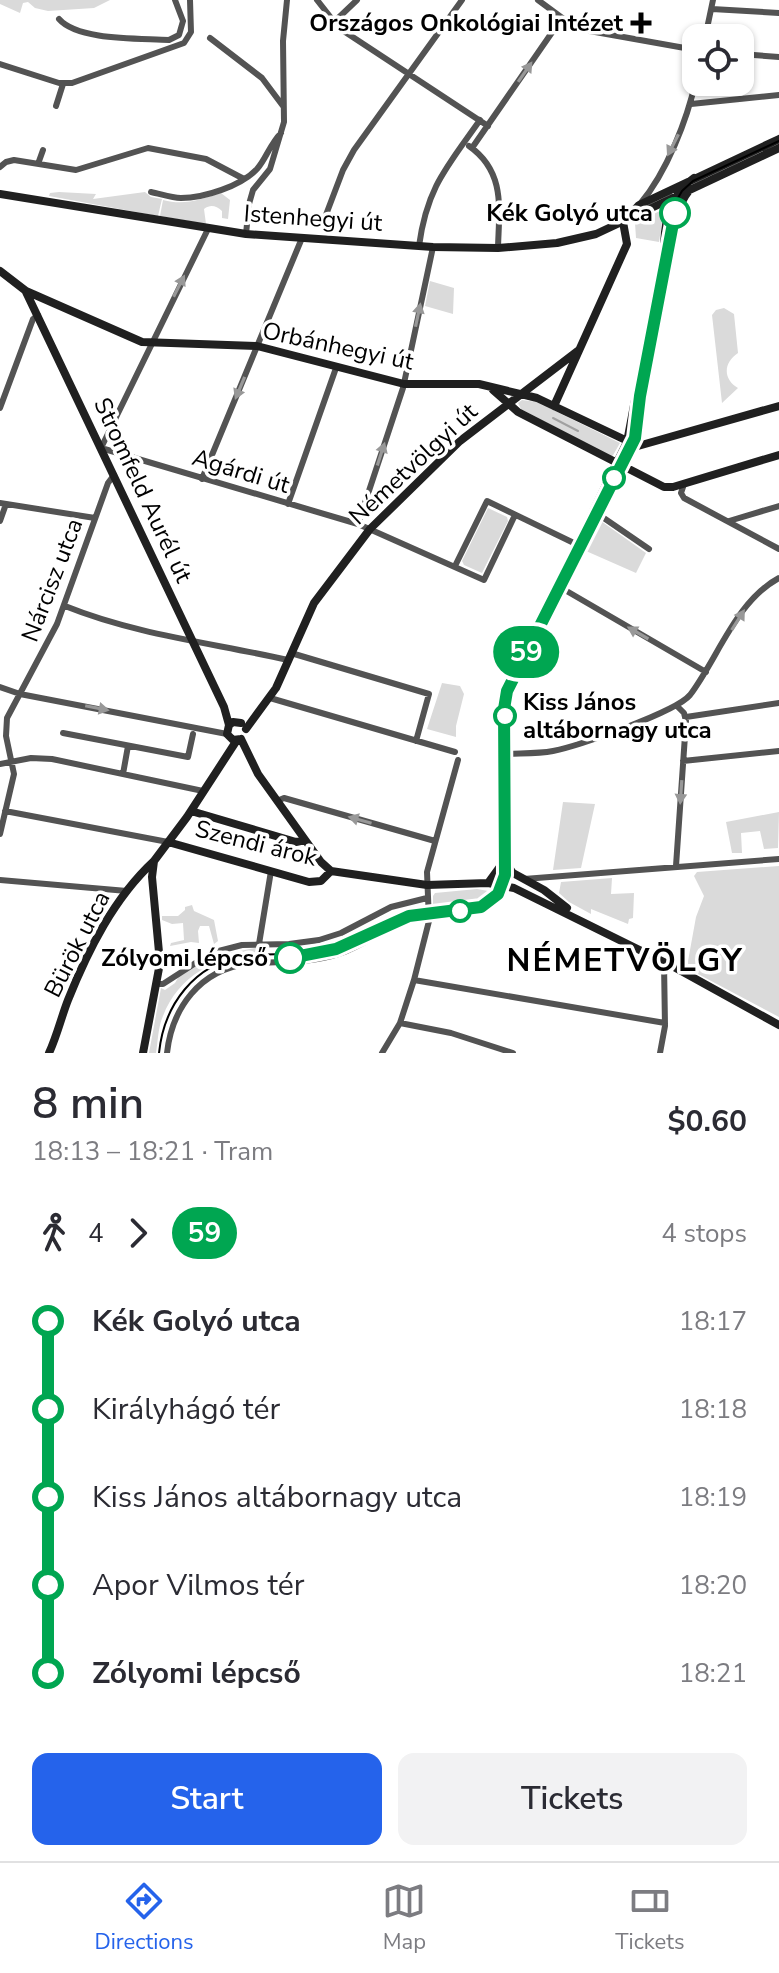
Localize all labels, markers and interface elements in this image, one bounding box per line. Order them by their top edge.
place label: Országos Onkológiai Intézet [309,7,624,39]
marker: Országos Onkológiai Intézet [630,12,652,34]
map controls [682,24,754,96]
button: locate [682,24,754,96]
one-way arrow [517,61,532,82]
one-way arrow [667,134,680,157]
street label: Istenhegyi út [243,197,384,239]
place label: Kék Golyó utca [486,197,653,229]
marker: Kék Golyó utca [660,198,690,228]
one-way arrow [173,275,186,298]
one-way arrow [412,303,425,328]
street label: Orbánhegyi út [259,314,417,378]
one-way arrow [233,376,246,400]
street label: Stromfeld Aurél út [86,392,200,588]
street label: Németvölgyi út [342,396,485,532]
street label: Agárdi út [188,441,294,501]
one-way arrow [376,442,388,466]
unlabelled marker [603,467,625,489]
street label: Nárcisz utca [14,514,90,646]
one-way arrow [731,609,745,631]
line badge: 59 [490,626,562,678]
one-way arrow [627,626,649,640]
text: 59 [509,633,543,671]
place label: Kiss János altábornagy utca [523,686,712,746]
one-way arrow [84,703,109,715]
marker: Kiss János altábornagy utca [494,705,516,727]
one-way arrow [674,780,687,805]
street label: Szendi árok [192,812,321,874]
one-way arrow [348,813,372,826]
street label: Bürök utca [37,885,117,1003]
unlabelled marker [449,900,471,922]
district label: NÉMETVÖLGY [506,939,744,982]
place label: Zólyomi lépcső [101,942,268,974]
marker: Zólyomi lépcső [275,943,305,973]
text: 8 min [32,1074,144,1134]
text: $0.60 [668,1101,747,1142]
text: 18:13 – 18:21 · Tram [32,1134,273,1169]
icon: walk [32,1211,76,1255]
icon: forward [116,1211,160,1255]
text: 59 [188,1214,221,1252]
text: 4 [88,1216,104,1251]
text: 4 stops [661,1216,747,1251]
text: Kék Golyó utca [92,1301,301,1342]
text: 18:17 [679,1304,747,1339]
text: Királyhágó tér [92,1389,280,1430]
text: 18:18 [679,1392,747,1427]
text: Kiss János altábornagy utca [92,1477,462,1518]
text: 18:19 [679,1480,747,1515]
text: Apor Vilmos tér [92,1565,305,1606]
text: 18:20 [679,1568,747,1603]
text: Zólyomi lépcső [92,1653,301,1694]
text: 18:21 [679,1656,747,1691]
button: Start [32,1753,382,1845]
button: Tickets [398,1753,747,1845]
tab: Directions [94,1879,194,1957]
tab: Map [382,1879,426,1957]
tab: Tickets [615,1879,685,1957]

